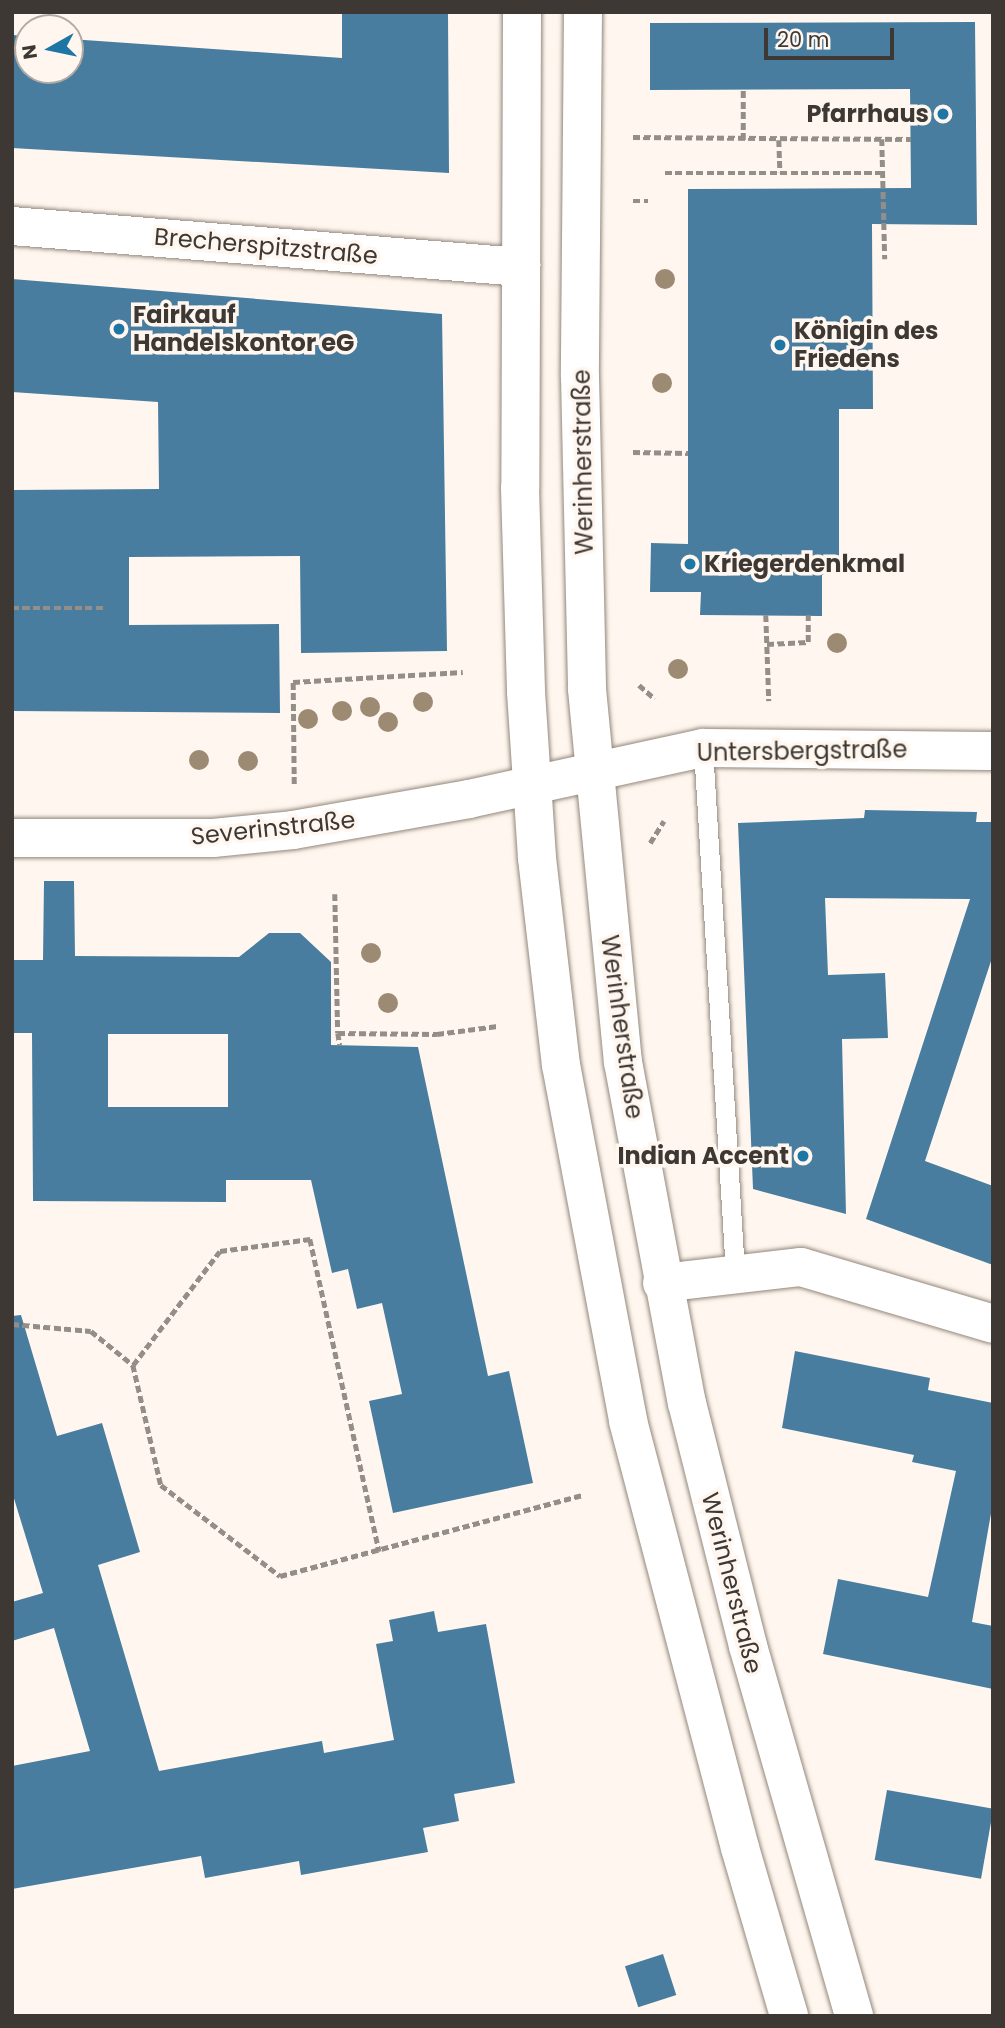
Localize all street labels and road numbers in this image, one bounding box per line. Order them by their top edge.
street label: Brecherspitzstraße [153,222,379,270]
street label: Werinherstraße [567,369,599,555]
street label: Untersbergstraße [696,735,908,767]
street label: Severinstraße [189,805,357,851]
street label: Werinherstraße [595,933,649,1121]
street label: Werinherstraße [696,1490,768,1676]

